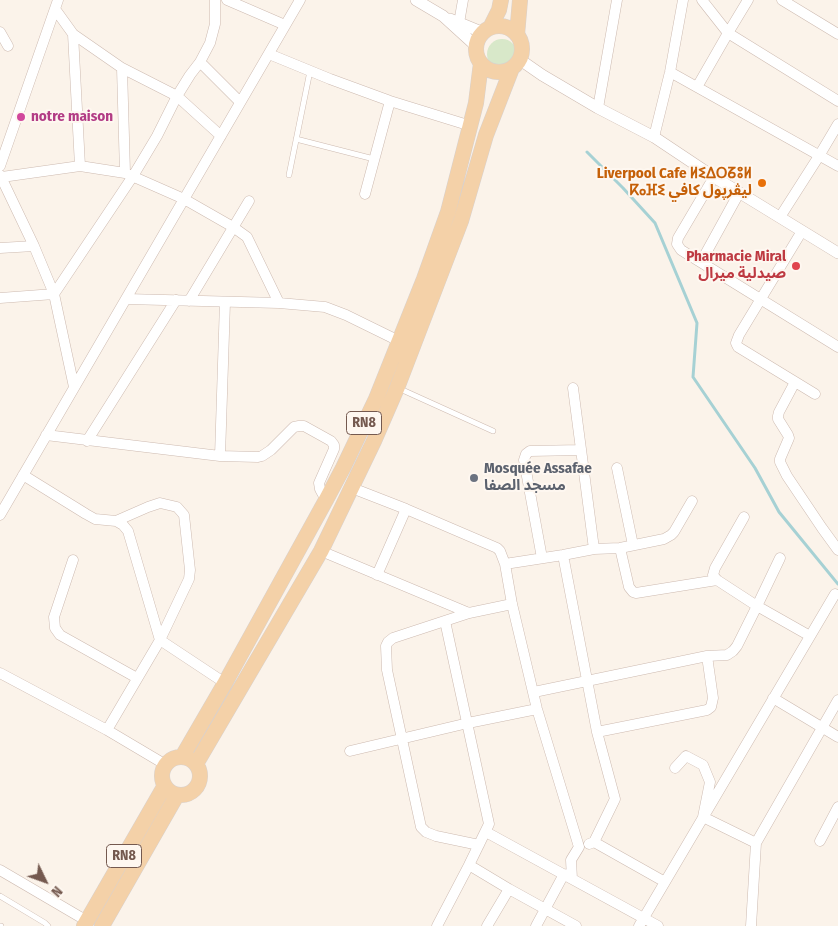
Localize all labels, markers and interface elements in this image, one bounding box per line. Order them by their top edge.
place label: notre maison [31,108,113,126]
marker: notre maison [15,111,27,123]
place label: Liverpool Cafe ⵍⵉⵠⵔⵒⵓⵍ ⴽⴰⴼⵉ ليڤرپول كافي [597,165,752,200]
marker: Liverpool Cafe ⵍⵉⵠⵔⵒⵓⵍ ⴽⴰⴼⵉ ليڤرپول كافي [756,177,768,189]
place label: Pharmacie Miral صيدلية ميرال [686,248,786,283]
marker: Pharmacie Miral صيدلية ميرال [790,260,802,272]
road number: RN8 [346,412,382,434]
place label: Mosquée Assafae مسجد الصفا [484,460,592,495]
marker: Mosquée Assafae مسجد الصفا [468,472,480,484]
road number: RN8 [106,844,142,868]
north arrow [20,856,70,906]
text: N [47,883,66,900]

